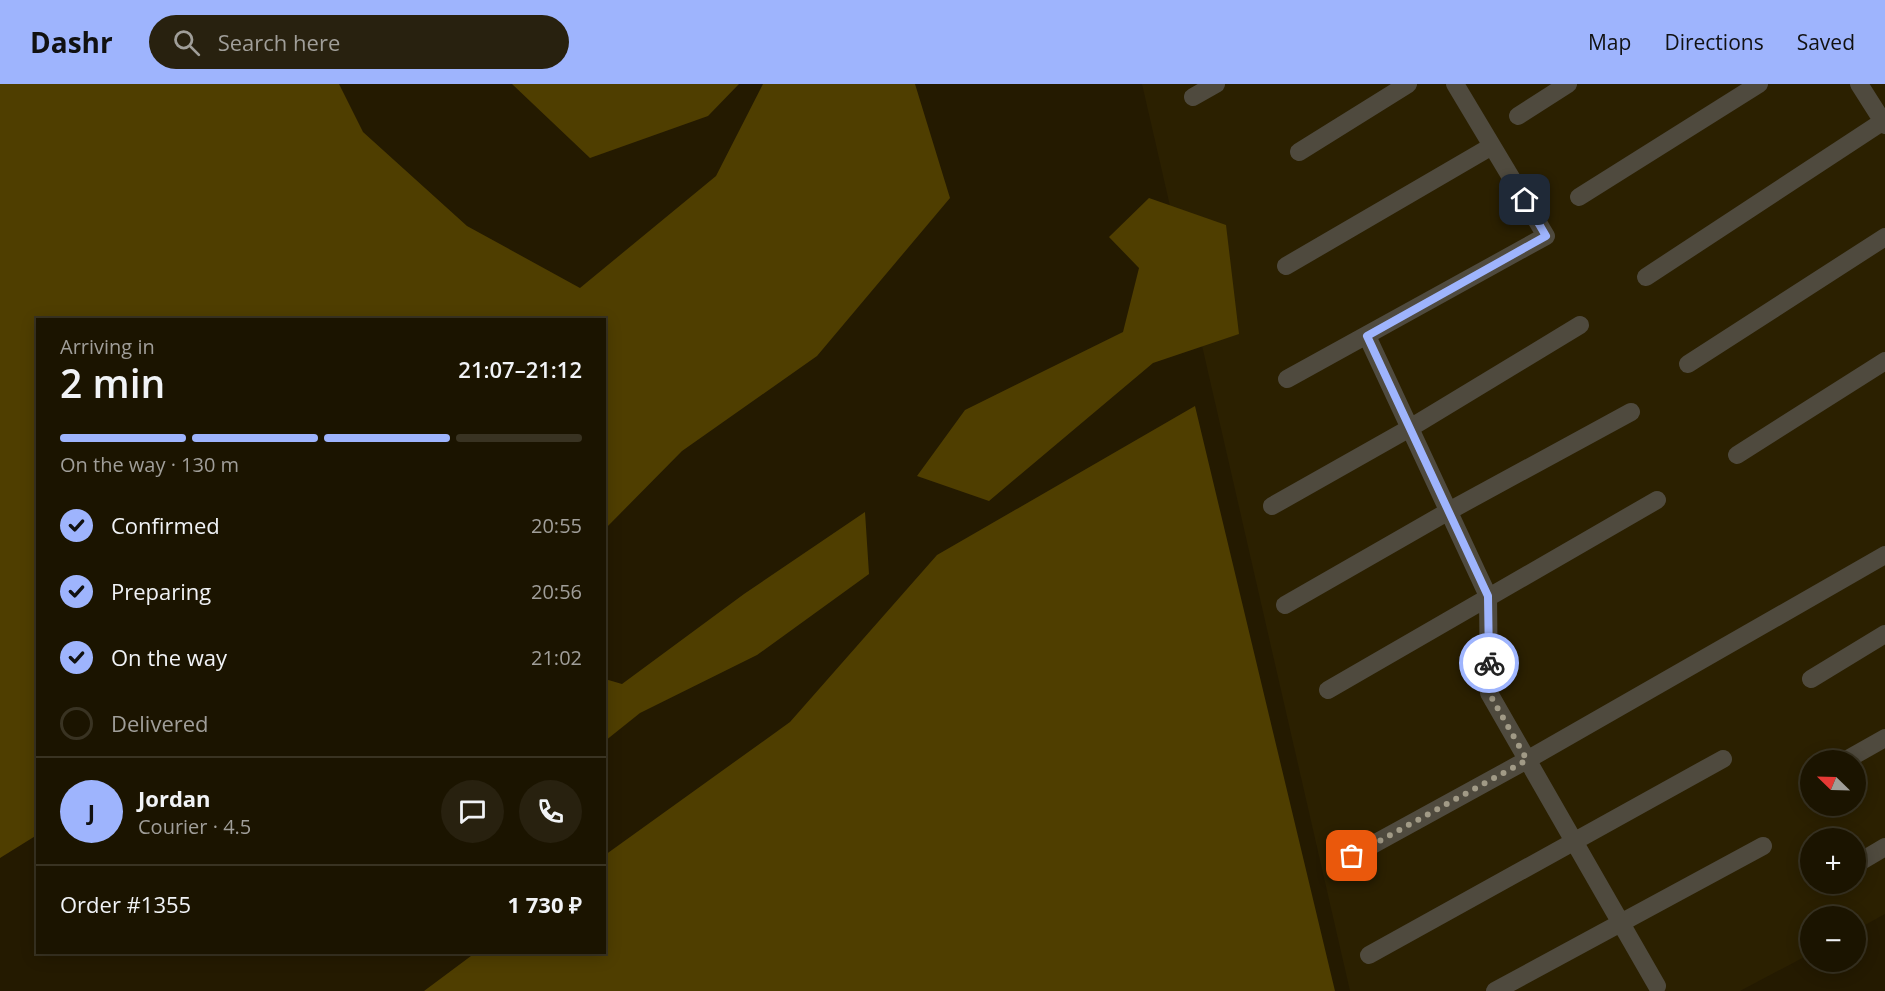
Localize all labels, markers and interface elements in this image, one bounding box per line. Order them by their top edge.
search box [149,15,569,69]
text: Dashr [30,23,113,61]
icon: search [170,26,203,59]
text: Search here [218,27,340,57]
text: Map [1588,28,1631,56]
text: Directions [1664,28,1764,56]
text: Saved [1797,28,1855,56]
pin [1499,174,1550,225]
icon: home [1508,183,1541,216]
text: Arriving in [60,333,155,360]
text: 21:07–21:12 [458,354,582,384]
text: 2 min [60,356,165,409]
text: On the way · 130 m [60,451,239,478]
icon: check [60,509,93,542]
text: Confirmed [111,510,220,540]
text: 20:55 [531,512,582,539]
icon: check [60,575,93,608]
text: Preparing [111,576,211,606]
text: 20:56 [531,578,582,605]
courier [1459,633,1519,693]
icon: check [60,641,93,674]
text: On the way [111,642,227,672]
text: 21:02 [531,644,582,671]
icon: bike [1473,647,1506,680]
text: Delivered [111,708,209,738]
north arrow [1800,750,1866,816]
map controls [1800,750,1866,972]
button: chat [441,780,504,843]
button: phone [519,780,582,843]
text: Jordan [138,783,211,813]
text: J [88,796,95,826]
text: Courier · 4.5 [138,813,251,840]
button: + [1800,828,1866,894]
pin [1326,830,1377,881]
icon: bag [1335,839,1368,872]
text: Order #1355 [60,889,191,919]
text: 1 730 ₽ [507,889,582,919]
button: − [1800,906,1866,972]

